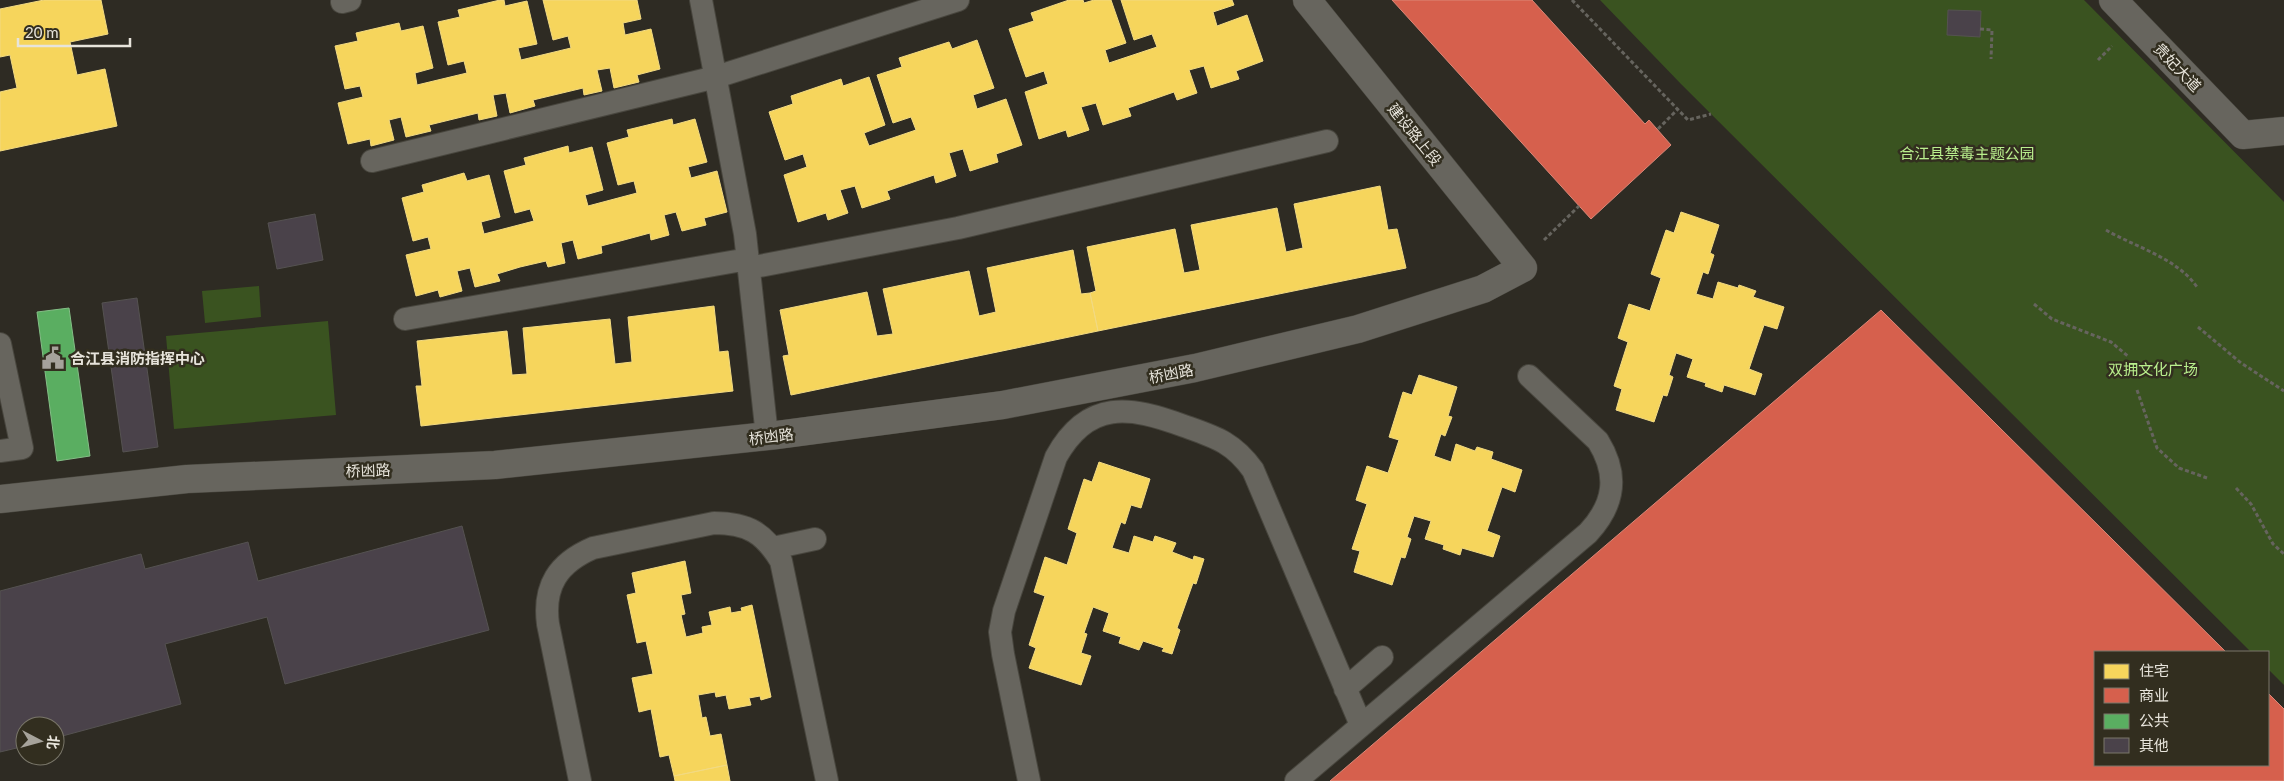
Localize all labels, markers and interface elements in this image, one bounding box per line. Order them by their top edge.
scale bar [18,15,130,47]
text: 20 m [25,23,59,41]
street label: 贵妃大道 [2151,39,2205,95]
street label: 建设路上段 [1384,99,1446,169]
park label: 合江县禁毒主题公园 [1899,144,2035,162]
public building icon: 合江县消防指挥中心 [40,345,66,371]
place label: 合江县消防指挥中心 [70,349,205,367]
street label: 桥凼路 [1147,360,1195,386]
park label: 双拥文化广场 [2108,360,2198,378]
street label: 桥凼路 [748,424,794,448]
street label: 桥凼路 [345,460,391,480]
legend [2094,651,2269,766]
text: 住宅 [2139,661,2169,679]
text: 商业 [2139,686,2169,704]
text: 公共 [2139,711,2169,729]
north arrow [15,716,65,766]
text: 北 [44,735,63,750]
text: 其他 [2139,736,2169,754]

